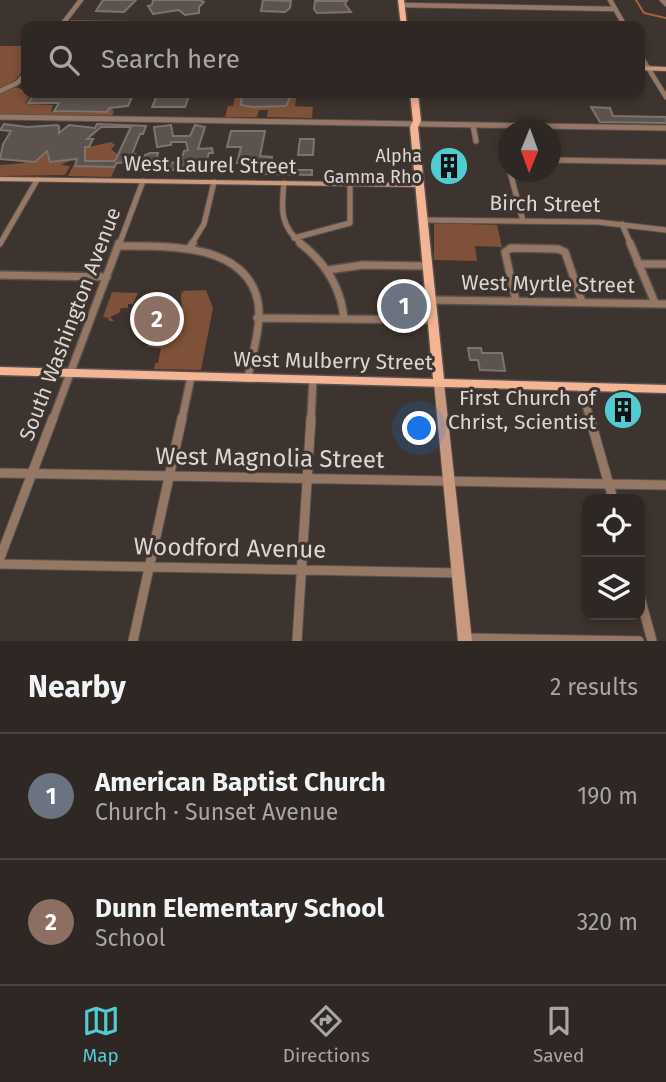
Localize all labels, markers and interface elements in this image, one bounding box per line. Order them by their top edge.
search box [21,21,645,98]
icon: search [45,41,83,79]
text: Search here [101,44,240,75]
north arrow [498,119,561,182]
place label: Alpha Gamma Rho [323,145,422,188]
building icon: Alpha Gamma Rho [428,145,470,187]
street label: West Laurel Street [123,150,297,180]
street label: Birch Street [489,190,601,218]
street label: South Washington Avenue [13,204,127,444]
street label: West Myrtle Street [461,269,635,299]
pin: 1 [381,280,427,332]
pin: 2 [134,293,180,345]
street label: West Mulberry Street [233,346,433,376]
place label: First Church of Christ, Scientist [448,385,598,435]
building icon: First Church of Christ, Scientist [602,389,644,431]
your location [402,411,436,445]
street label: West Magnolia Street [155,442,385,474]
map controls [582,494,645,620]
button: locate [582,494,645,557]
street label: Woodford Avenue [133,532,327,564]
button: layers [582,557,645,620]
text: Nearby [28,669,126,705]
text: 2 results [550,673,638,701]
text: American Baptist Church [95,767,386,798]
text: 1 [46,782,56,810]
text: 190 m [577,782,638,810]
text: Church · Sunset Avenue [95,798,338,826]
text: Dunn Elementary School [95,893,384,924]
text: 2 [45,908,57,936]
text: 320 m [577,908,638,936]
text: School [95,924,166,952]
tab: Map [82,1002,120,1067]
tab: Directions [283,1002,370,1067]
tab: Saved [533,1002,584,1067]

